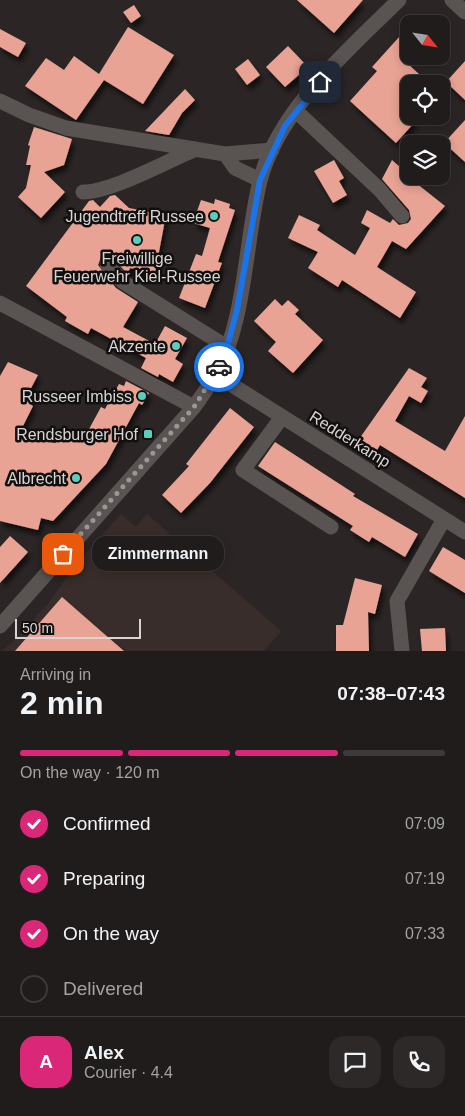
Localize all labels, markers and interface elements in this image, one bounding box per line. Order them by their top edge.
north arrow [400,15,450,65]
map controls [400,15,450,185]
pin [299,61,341,103]
icon: home [306,68,334,96]
button: locate [400,75,450,125]
button: layers [400,135,450,185]
place label: Jugendtreff Russee [66,208,204,225]
marker: Jugendtreff Russee [208,210,220,222]
marker: Freiwillige Feuerwehr Kiel-Russee [131,234,143,246]
place label: Freiwillige Feuerwehr Kiel-Russee [53,250,221,285]
place label: Akzente [108,338,166,355]
marker: Akzente [170,340,182,352]
courier [194,342,244,392]
icon: car [205,353,233,381]
place label: Russeer Imbiss [22,388,132,405]
marker: Russeer Imbiss [136,390,148,402]
street label: Redderkamp [307,408,393,471]
place label: Rendsburger Hof [16,426,139,443]
marker: Rendsburger Hof [142,428,154,440]
place label: Albrecht [7,470,67,487]
marker: Albrecht [70,472,82,484]
pin [42,533,84,575]
callout: Zimmermann [93,536,226,572]
icon: bag [49,540,77,568]
text: Zimmermann [108,545,208,562]
scale bar [15,616,141,639]
text: 50 m [22,620,53,636]
text: Arriving in [20,666,91,683]
text: 07:38–07:43 [337,683,445,704]
text: 2 min [20,685,104,721]
text: On the way · 120 m [20,764,160,781]
icon: check [20,810,48,838]
text: Confirmed [63,813,151,834]
text: 07:09 [405,815,445,832]
icon: check [20,865,48,893]
text: Preparing [63,868,145,889]
text: 07:19 [405,870,445,887]
icon: check [20,920,48,948]
text: On the way [63,923,159,944]
text: 07:33 [405,925,445,942]
text: Delivered [63,978,143,999]
button: chat [329,1036,381,1088]
button: phone [393,1036,445,1088]
text: Alex [84,1042,124,1063]
text: A [39,1051,53,1072]
text: Courier · 4.4 [84,1064,173,1081]

